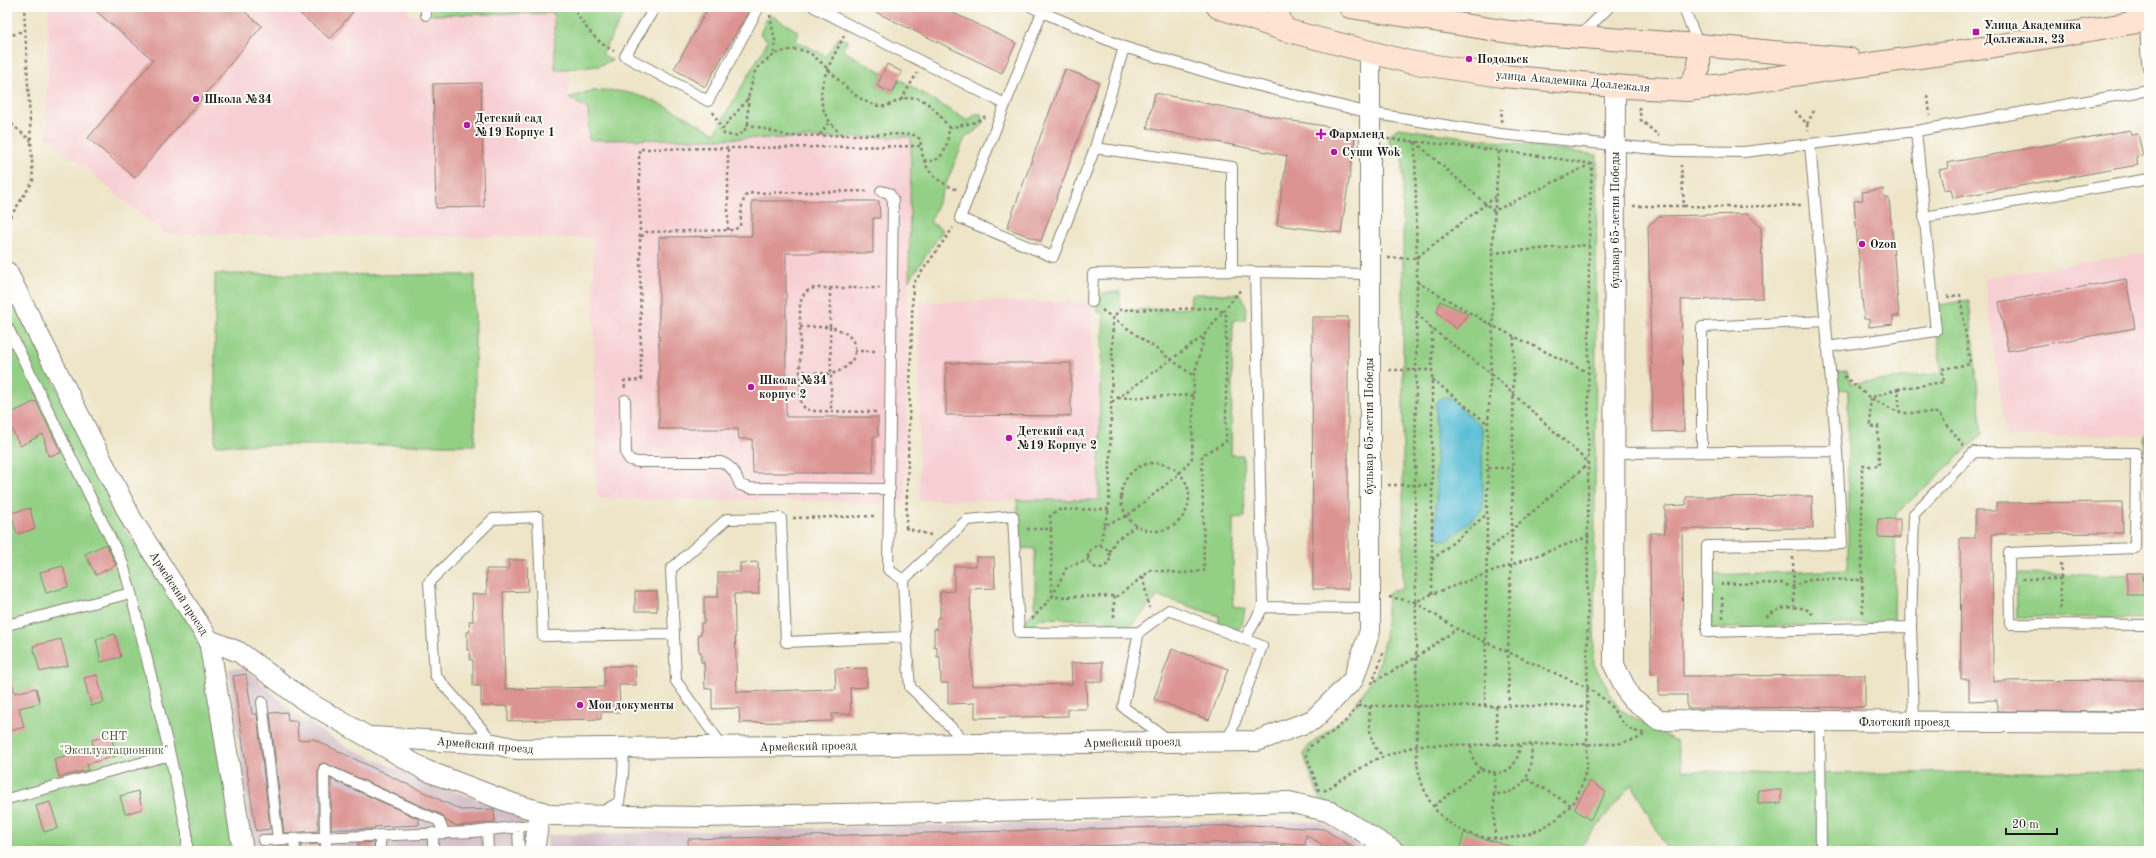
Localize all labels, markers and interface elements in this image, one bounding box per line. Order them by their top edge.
place label: Улица Академика Доллежаля, 23 [1984,20,2081,46]
marker: Улица Академика Доллежаля, 23 [1971,27,1981,37]
marker: Подольск [1464,54,1474,64]
place label: Подольск [1477,54,1529,66]
street label: улица Академика Доллежаля [1495,69,1650,95]
marker: Школа №34 [191,94,201,104]
place label: Школа №34 [204,94,272,106]
place label: Детский сад №19 Корпус 1 [475,113,555,139]
marker: Детский сад №19 Корпус 1 [462,120,472,130]
marker: Фармленд [1316,129,1326,139]
place label: Фармленд [1329,129,1384,141]
marker: Суши Wok [1329,147,1339,157]
place label: Суши Wok [1342,147,1401,159]
street label: бульвар 65-летия Победы [1609,151,1622,288]
marker: Ozon [1857,239,1867,249]
place label: Ozon [1870,239,1897,251]
street label: бульвар 65-летия Победы [1363,357,1376,494]
place label: Школа №34 корпус 2 [759,375,827,401]
marker: Школа №34 корпус 2 [746,382,756,392]
place label: Детский сад №19 Корпус 2 [1017,426,1097,452]
marker: Детский сад №19 Корпус 2 [1004,433,1014,443]
street label: Армейский проезд [147,550,210,638]
marker: Мои документы [575,700,585,710]
place label: Мои документы [588,700,674,712]
street label: Флотский проезд [1859,717,1949,729]
park label: СНТ "Эксплуатационник" [59,731,169,757]
street label: Армейский проезд [436,736,534,756]
street label: Армейский проезд [1083,736,1181,750]
street label: Армейский проезд [759,740,857,754]
scale bar [2006,810,2057,836]
text: 20 m [2012,819,2039,831]

